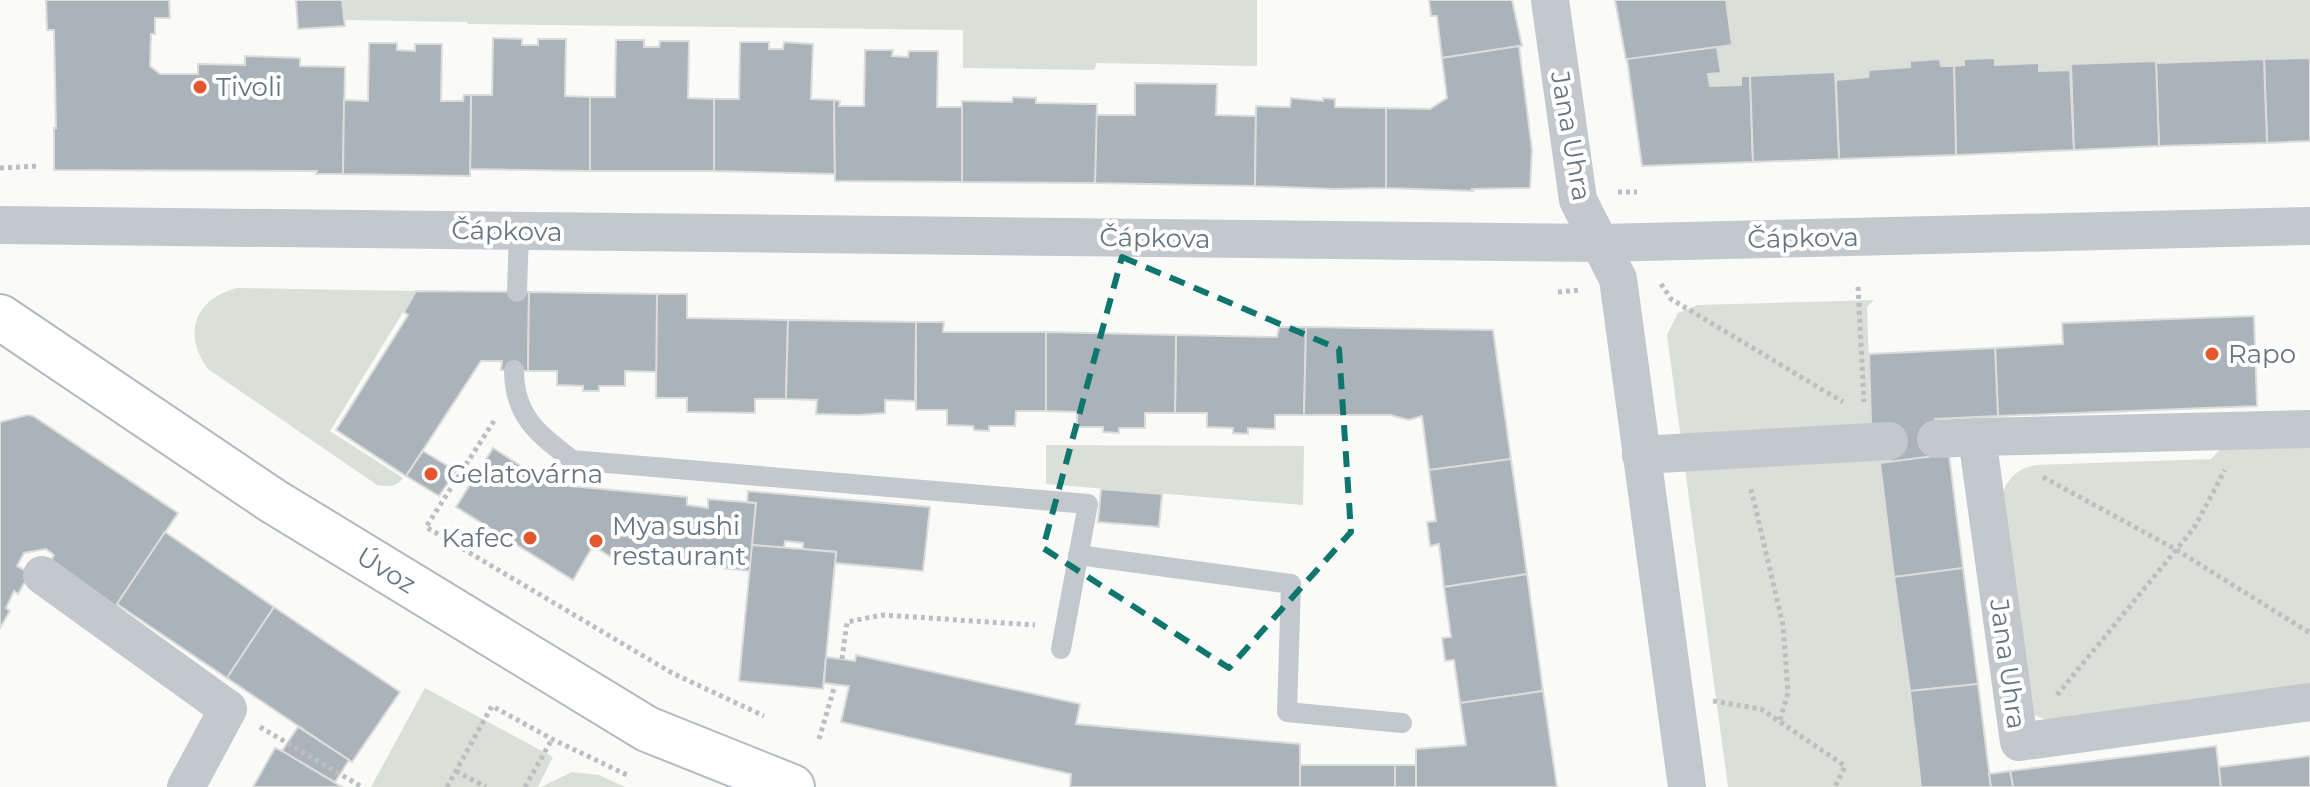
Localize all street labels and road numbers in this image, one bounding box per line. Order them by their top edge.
street label: Jana Uhra [1544,68,1598,203]
street label: Čápkova [451,214,563,248]
street label: Čápkova [1099,221,1211,255]
street label: Čápkova [1747,221,1859,255]
street label: Úvoz [351,540,422,600]
street label: Jana Uhra [1983,596,2033,731]

